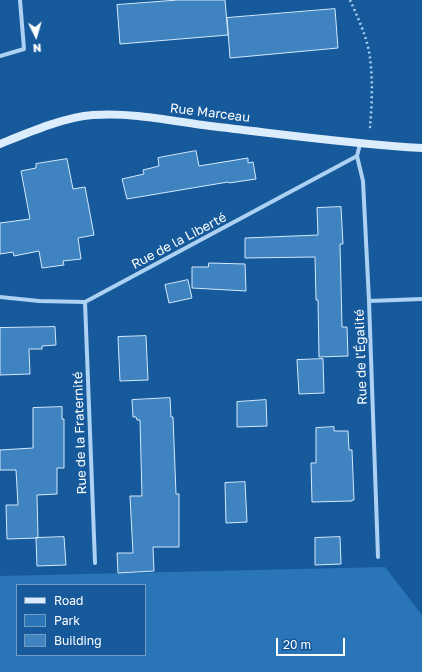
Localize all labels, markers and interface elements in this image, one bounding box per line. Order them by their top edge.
north arrow [16,16,56,56]
text: N [32,42,42,55]
street label: Rue Marceau [169,100,251,126]
street label: Rue de la Liberté [129,209,229,273]
street label: Rue de l'Égalité [352,309,370,405]
street label: Rue de la Fraternité [70,371,90,495]
legend [16,584,146,656]
text: Road [54,593,83,608]
text: Park [54,613,80,628]
scale bar [278,630,347,656]
text: Building [54,633,102,648]
text: 20 m [283,637,311,652]

